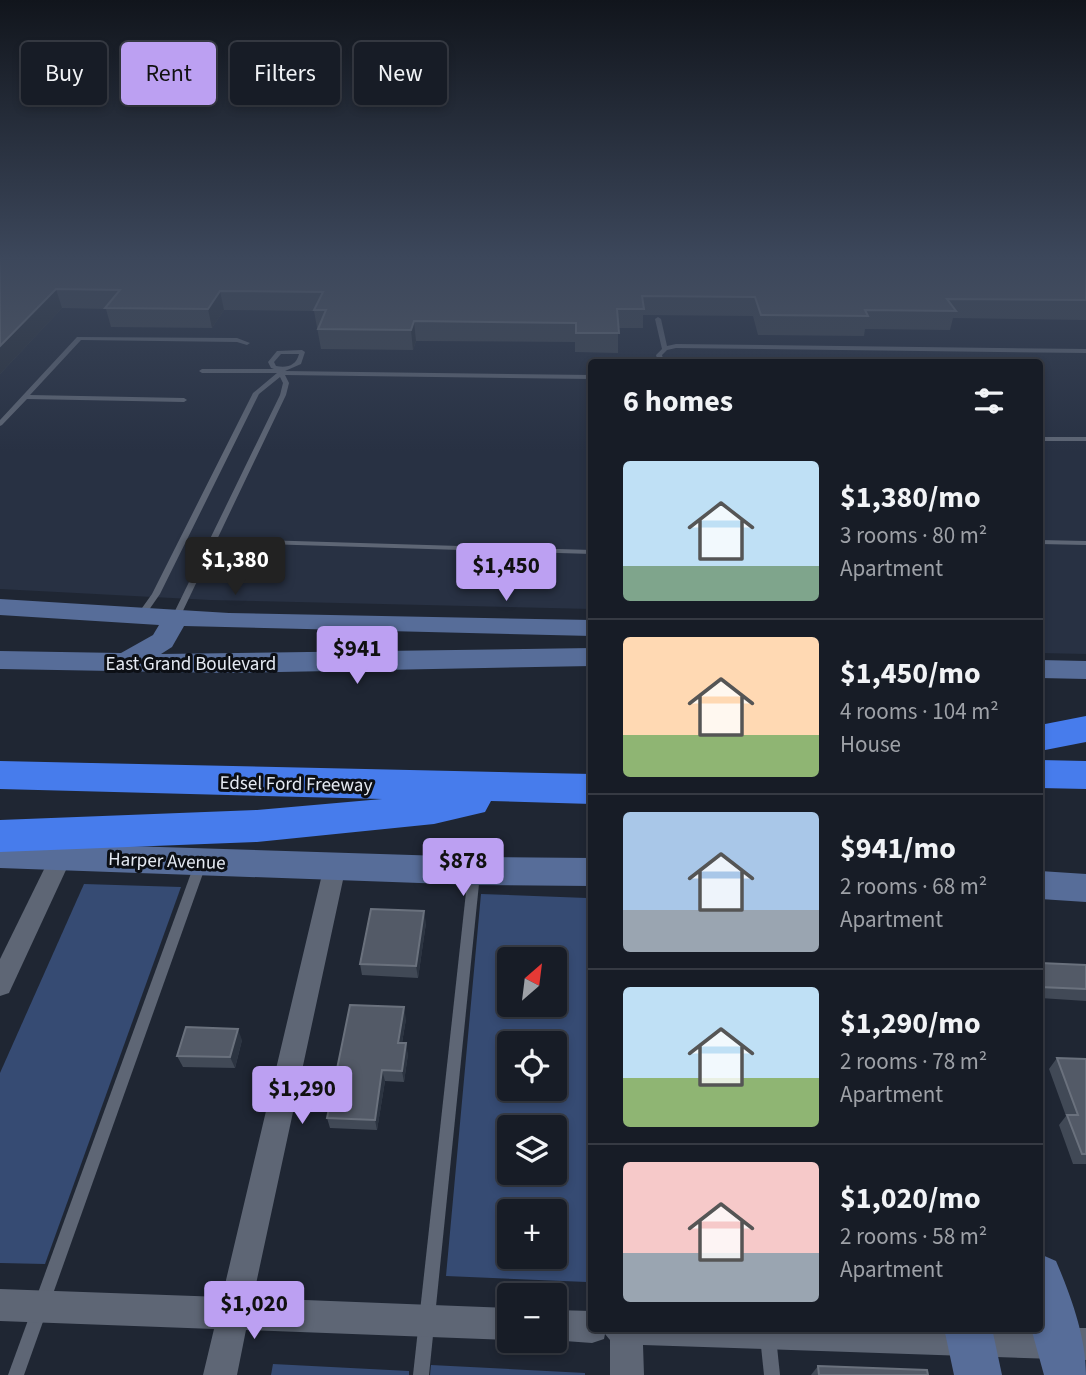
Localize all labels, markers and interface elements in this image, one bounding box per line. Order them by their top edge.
chip: Buy [21,42,107,105]
chip: Rent [121,42,216,105]
chip: Filters [230,42,340,105]
chip: New [354,42,447,105]
text: 6 homes [623,380,733,423]
icon: filters [970,382,1008,420]
text: $1,380/mo [840,476,981,519]
icon: home [679,489,763,573]
text: 3 rooms · 80 m² [840,519,987,552]
pin: $1,380 [178,538,292,597]
text: $1,380 [201,543,269,576]
pin: $1,450 [449,544,563,603]
text: $1,450 [472,549,540,582]
text: Apartment [840,552,943,585]
pin: $941 [316,626,398,686]
text: $941 [333,632,381,665]
street label: East Grand Boulevard [106,651,276,678]
text: $1,450/mo [840,652,981,695]
icon: home [679,665,763,749]
text: 4 rooms · 104 m² [840,695,999,728]
text: House [840,728,901,761]
street label: Edsel Ford Freeway [219,770,373,799]
text: $941/mo [840,827,956,870]
pin: $878 [422,838,504,898]
icon: home [679,840,763,924]
text: $878 [439,844,487,877]
street label: Harper Avenue [108,846,226,877]
text: 2 rooms · 68 m² [840,870,987,903]
text: Apartment [840,903,943,936]
north arrow [497,947,567,1017]
map controls [497,947,567,1353]
text: $1,290/mo [840,1002,981,1045]
icon: home [679,1015,763,1099]
button: locate [497,1031,567,1101]
text: 2 rooms · 78 m² [840,1045,987,1078]
pin: $1,290 [245,1066,359,1126]
text: $1,290 [268,1072,336,1105]
text: Apartment [840,1078,943,1111]
button: layers [497,1115,567,1185]
text: $1,020/mo [840,1177,981,1220]
icon: home [679,1190,763,1274]
button: + [497,1199,567,1269]
text: 2 rooms · 58 m² [840,1220,987,1253]
text: Apartment [840,1253,943,1286]
pin: $1,020 [197,1282,311,1341]
button: − [497,1283,567,1353]
text: $1,020 [220,1287,288,1320]

